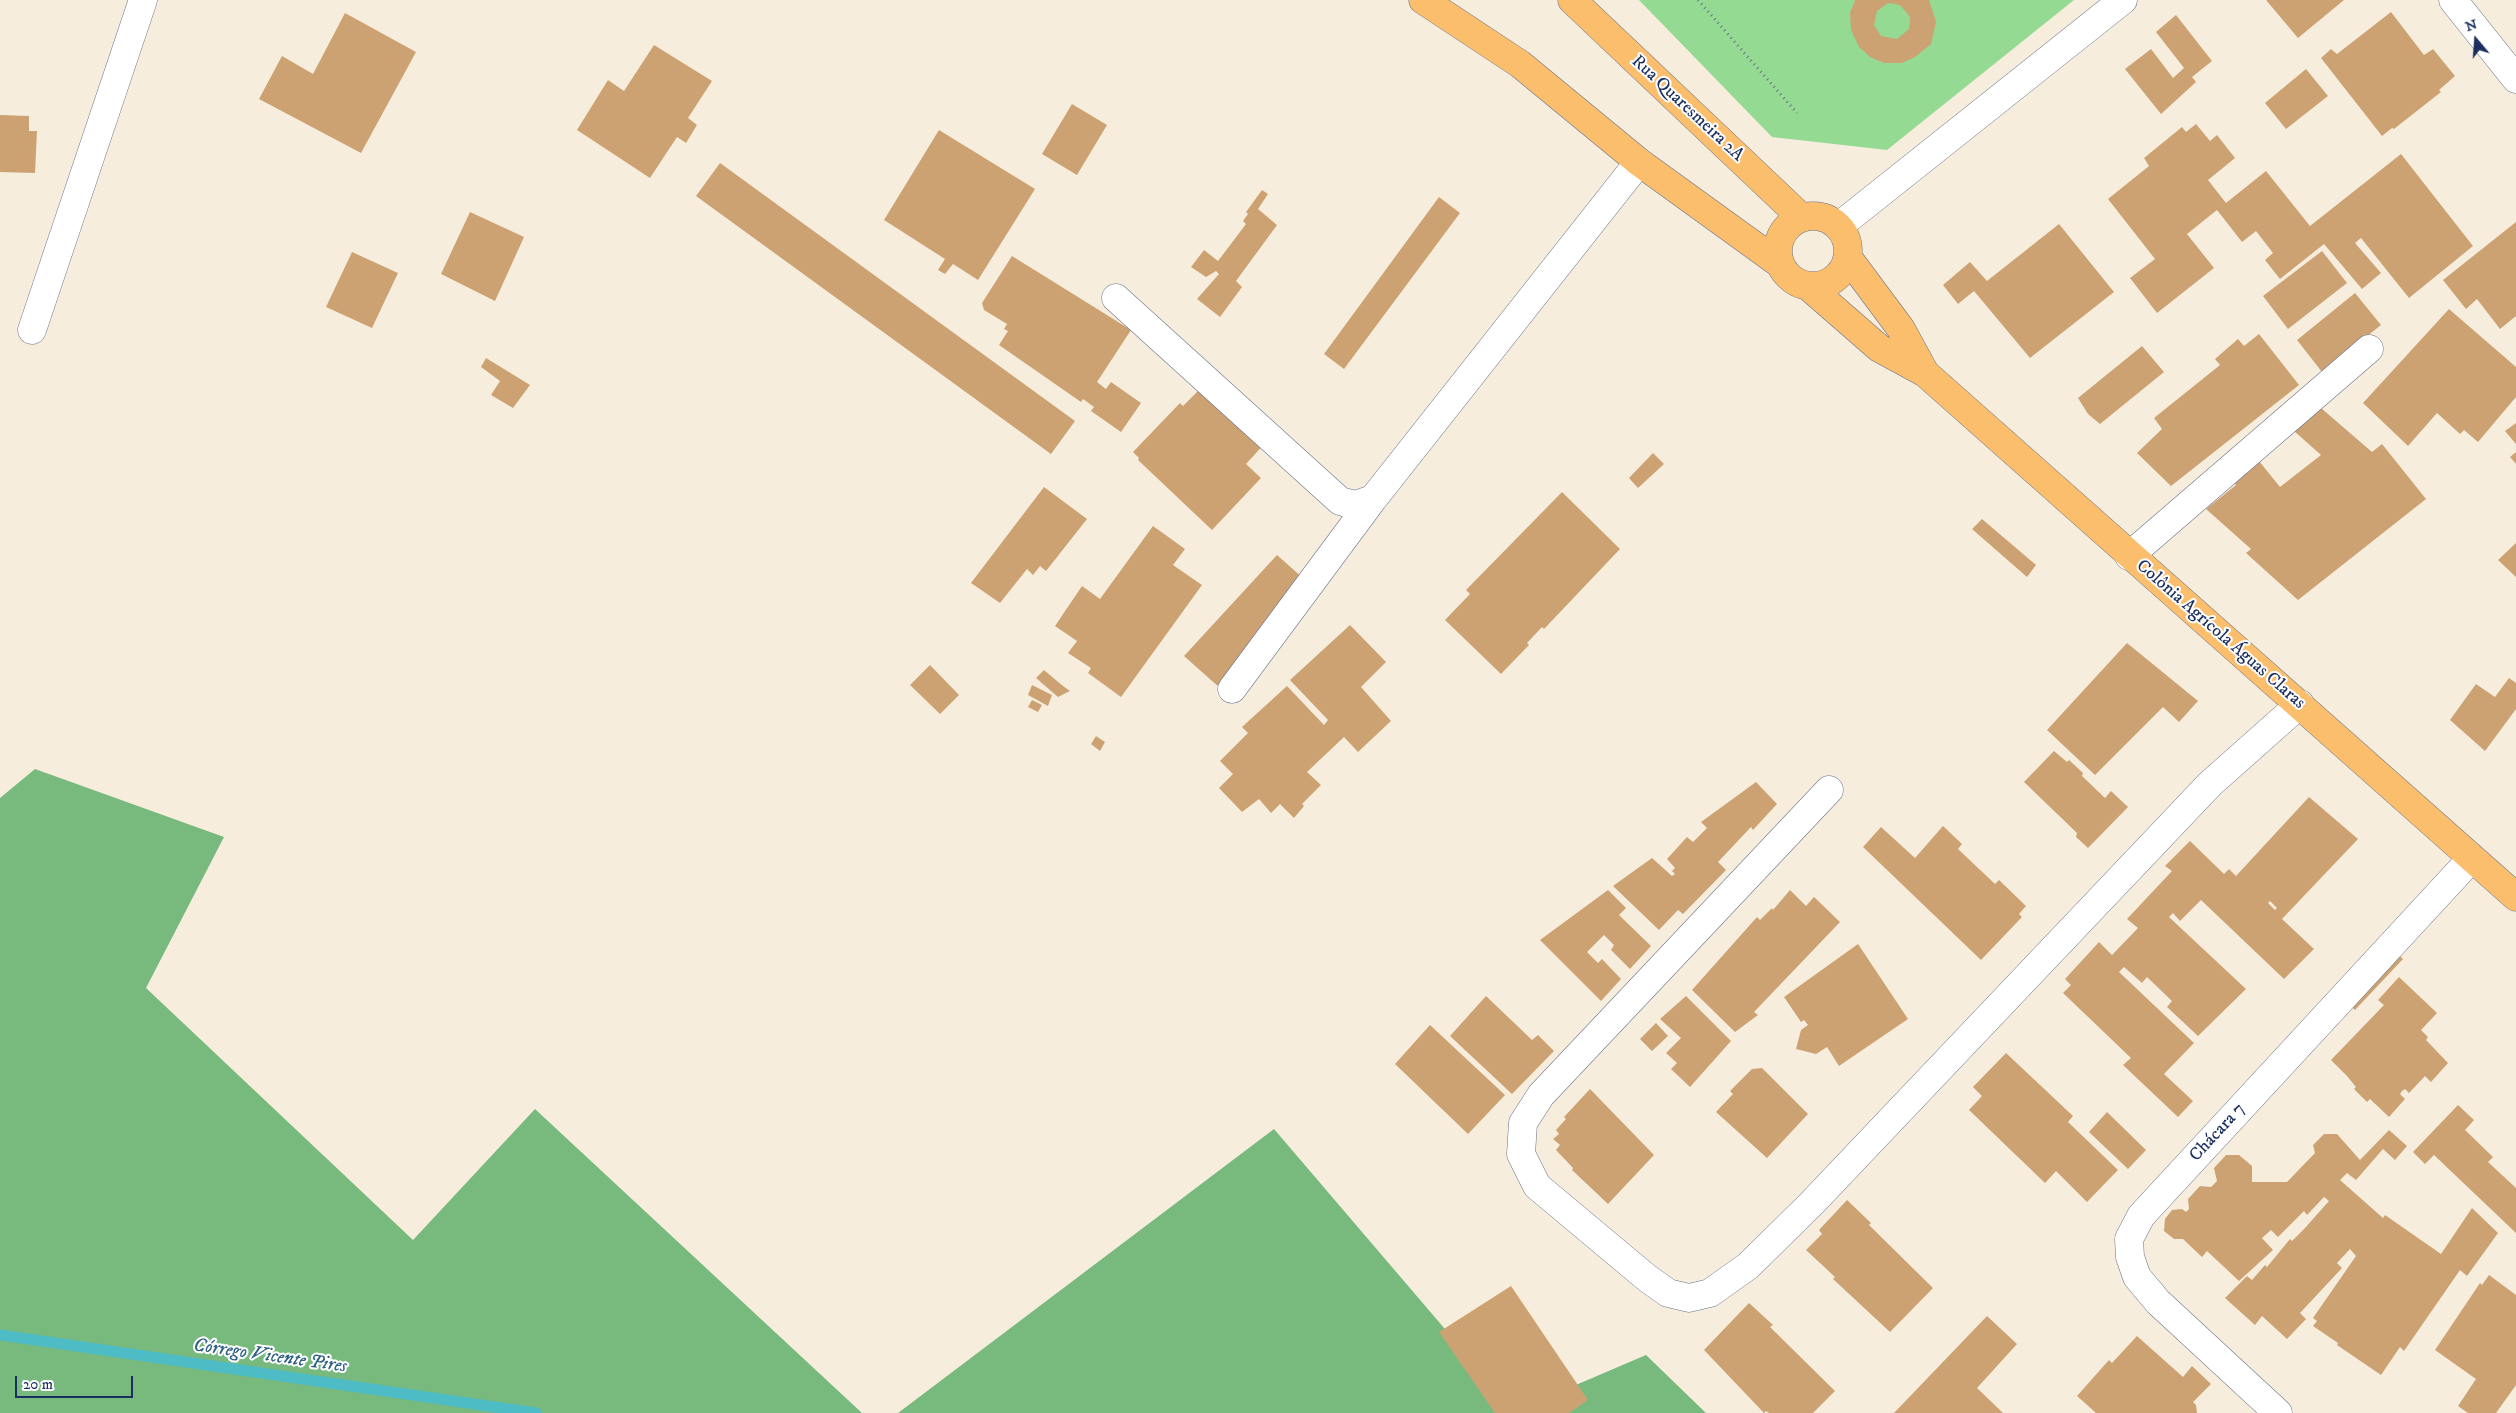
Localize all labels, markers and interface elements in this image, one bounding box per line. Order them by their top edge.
north arrow [2451,15,2501,65]
text: N [2463,15,2480,36]
street label: Rua Quaresmeira 2A [1626,51,1748,167]
street label: Colônia Agrícola Águas Claras [2131,556,2309,714]
street label: Chácara 7 [2186,1099,2250,1167]
water label: Córrego Vicente Pires [192,1335,348,1379]
scale bar [18,1366,135,1398]
text: 20 m [23,1375,53,1394]

